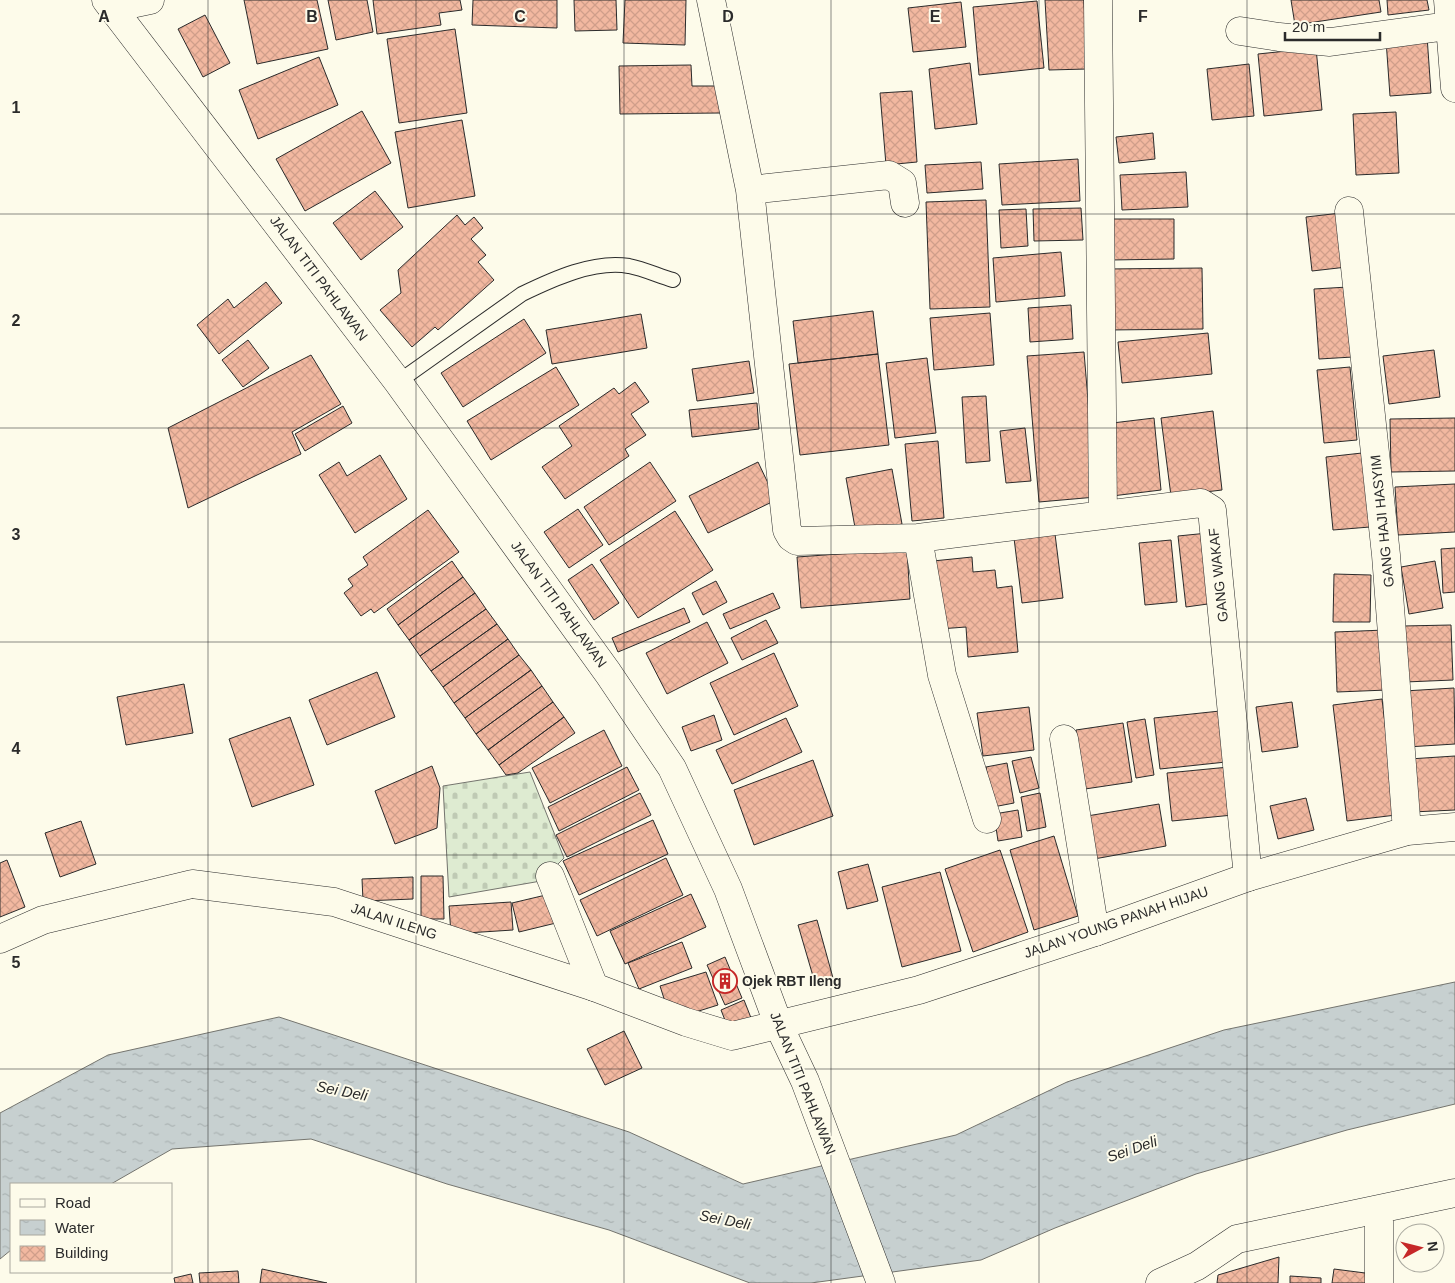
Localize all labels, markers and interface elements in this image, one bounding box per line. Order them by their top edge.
text: A [98,8,110,25]
text: B [306,8,318,25]
text: C [514,8,526,25]
text: D [722,8,734,25]
text: E [930,8,941,25]
text: F [1138,8,1148,25]
scale bar [1285,10,1380,42]
text: 20 m [1292,18,1325,35]
text: 1 [12,99,21,116]
street label: JALAN TITI PAHLAWAN [267,212,371,344]
text: 2 [12,312,21,329]
street label: GANG HAJI HASYIM [1367,454,1397,588]
text: 3 [12,526,21,543]
street label: GANG WAKAF [1205,527,1231,623]
street label: JALAN TITI PAHLAWAN [508,538,610,670]
text: 4 [12,740,21,757]
street label: JALAN YOUNG PANAH HIJAU [1022,883,1210,961]
street label: JALAN ILENG [349,900,439,942]
text: 5 [12,954,21,971]
building icon: Ojek RBT Ileng [712,968,738,994]
place label: Ojek RBT Ileng [742,973,842,989]
street label: JALAN TITI PAHLAWAN [767,1009,839,1157]
water label: Sei Deli [315,1077,370,1104]
water label: Sei Deli [1105,1132,1160,1165]
legend [10,1183,172,1273]
text: Road [55,1194,91,1211]
water label: Sei Deli [698,1206,753,1233]
text: Water [55,1219,94,1236]
north arrow [1395,1223,1445,1273]
text: N [1424,1240,1441,1252]
text: Building [55,1244,108,1261]

